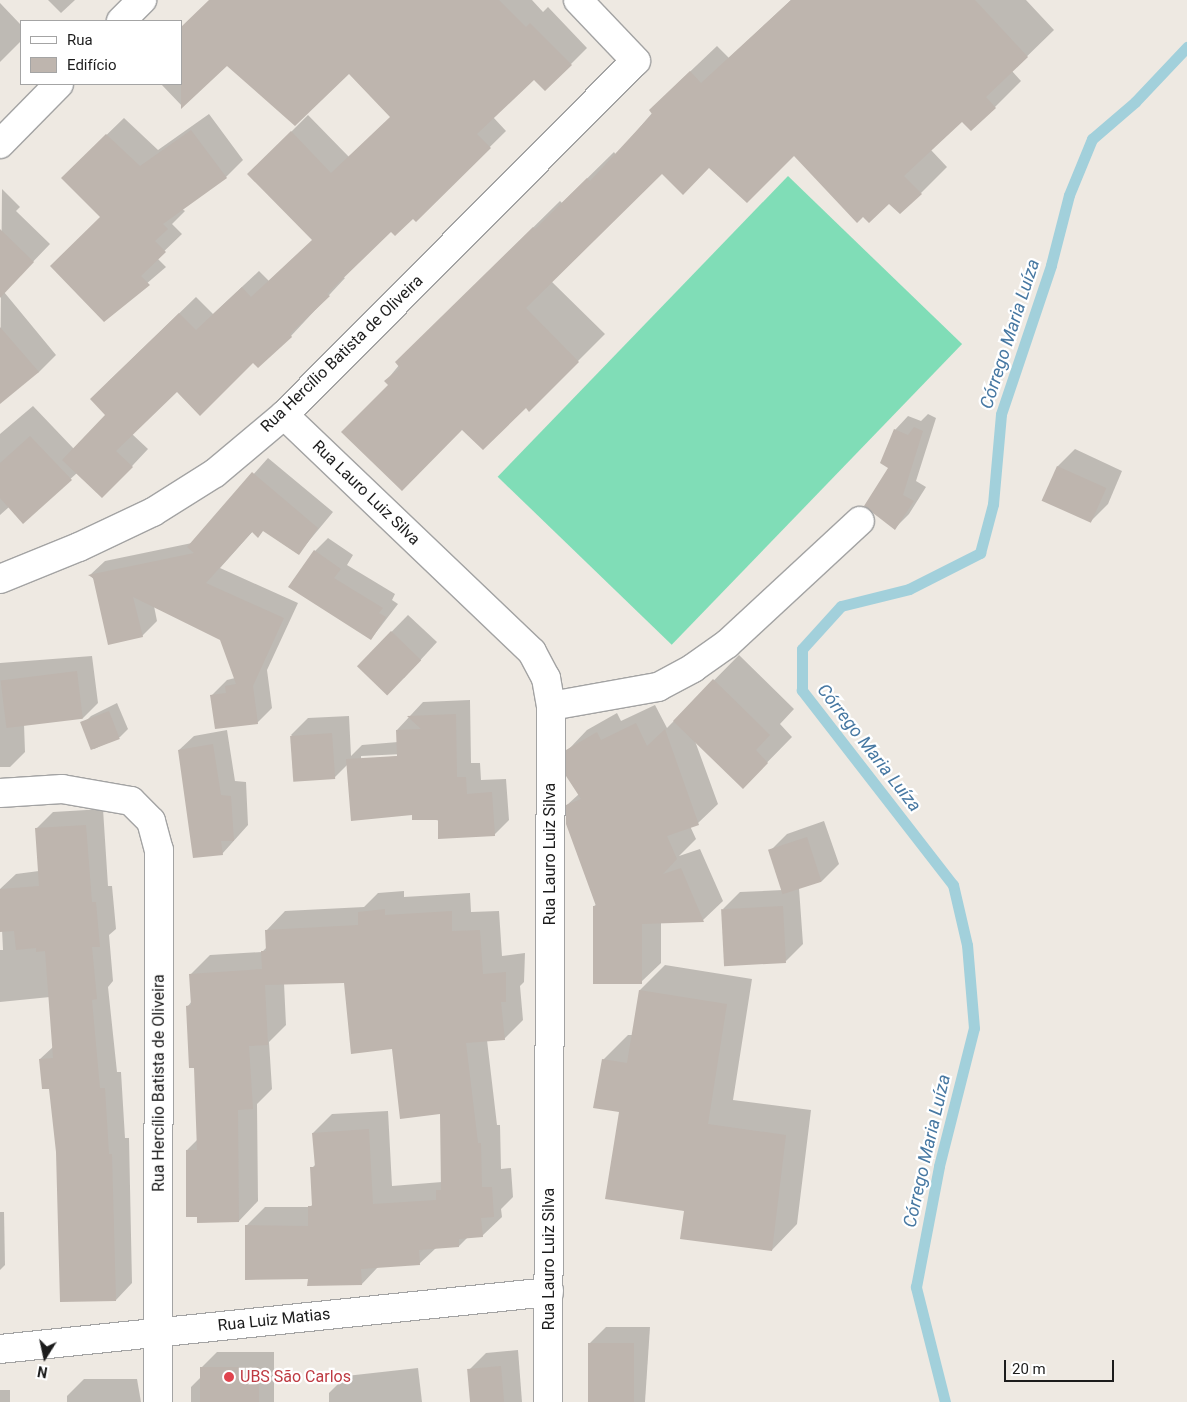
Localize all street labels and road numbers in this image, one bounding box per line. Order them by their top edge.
street label: Rua Hercílio Batista de Oliveira [257,271,427,437]
street label: Rua Lauro Luiz Silva [308,437,424,549]
street label: Rua Lauro Luiz Silva [540,783,560,925]
street label: Rua Hercílio Batista de Oliveira [149,974,169,1192]
street label: Rua Lauro Luiz Silva [539,1188,559,1330]
street label: Rua Luiz Matias [217,1305,331,1335]

